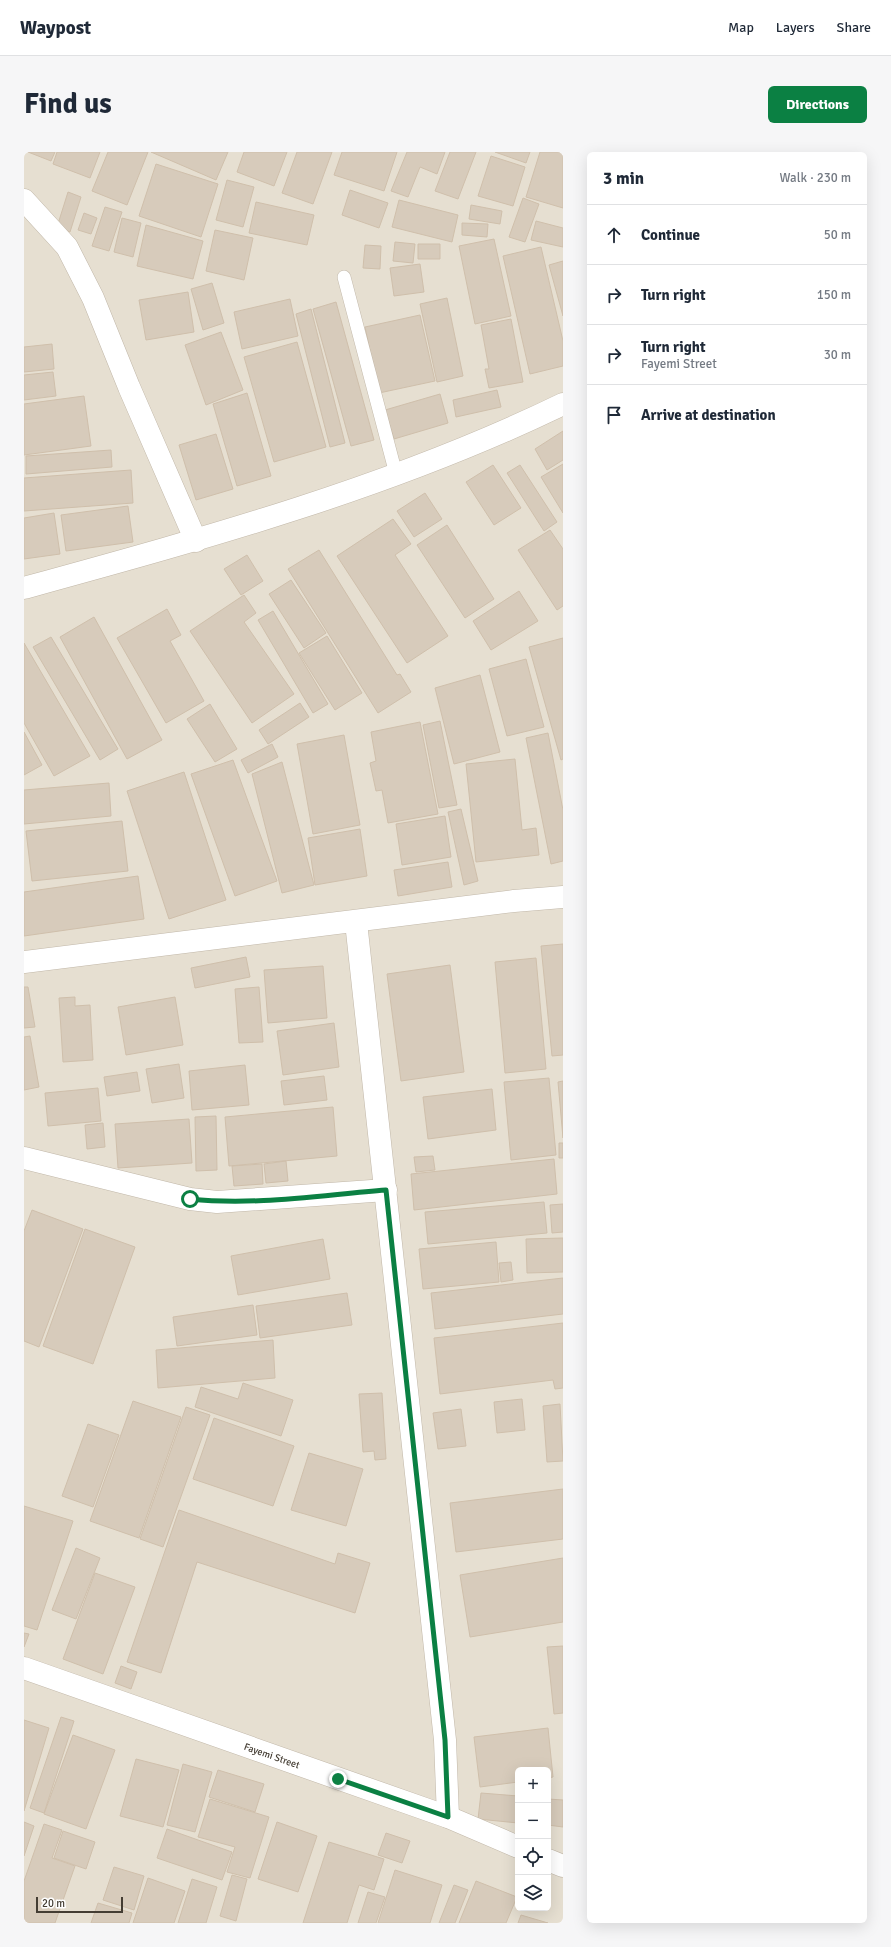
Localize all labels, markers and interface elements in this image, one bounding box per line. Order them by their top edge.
text: Waypost [20,16,91,40]
text: Map [728,19,754,36]
text: Layers [776,19,815,36]
text: Share [837,19,871,36]
button: Directions [768,86,867,123]
text: Find us [24,87,112,121]
text: 3 min [603,168,644,189]
text: Walk · 230 m [780,170,851,186]
icon: ahead [603,224,625,246]
text: Continue [641,226,700,244]
text: 50 m [824,227,851,243]
icon: right [603,284,625,306]
text: Turn right [641,286,706,304]
text: 150 m [817,287,851,303]
text: Turn right [641,338,706,356]
icon: right [603,344,625,366]
text: 30 m [824,347,851,363]
text: Fayemi Street [641,356,717,372]
icon: arrive [603,404,625,426]
text: Arrive at destination [641,406,776,424]
route start [181,1190,199,1208]
street label: Fayemi Street [242,1741,302,1772]
map controls [515,1767,551,1911]
button: + [515,1767,551,1803]
route end [329,1770,347,1788]
button: − [515,1803,551,1839]
button: locate [515,1839,551,1875]
button: layers [515,1875,551,1911]
scale bar [36,1895,123,1914]
text: 20 m [42,1897,65,1910]

